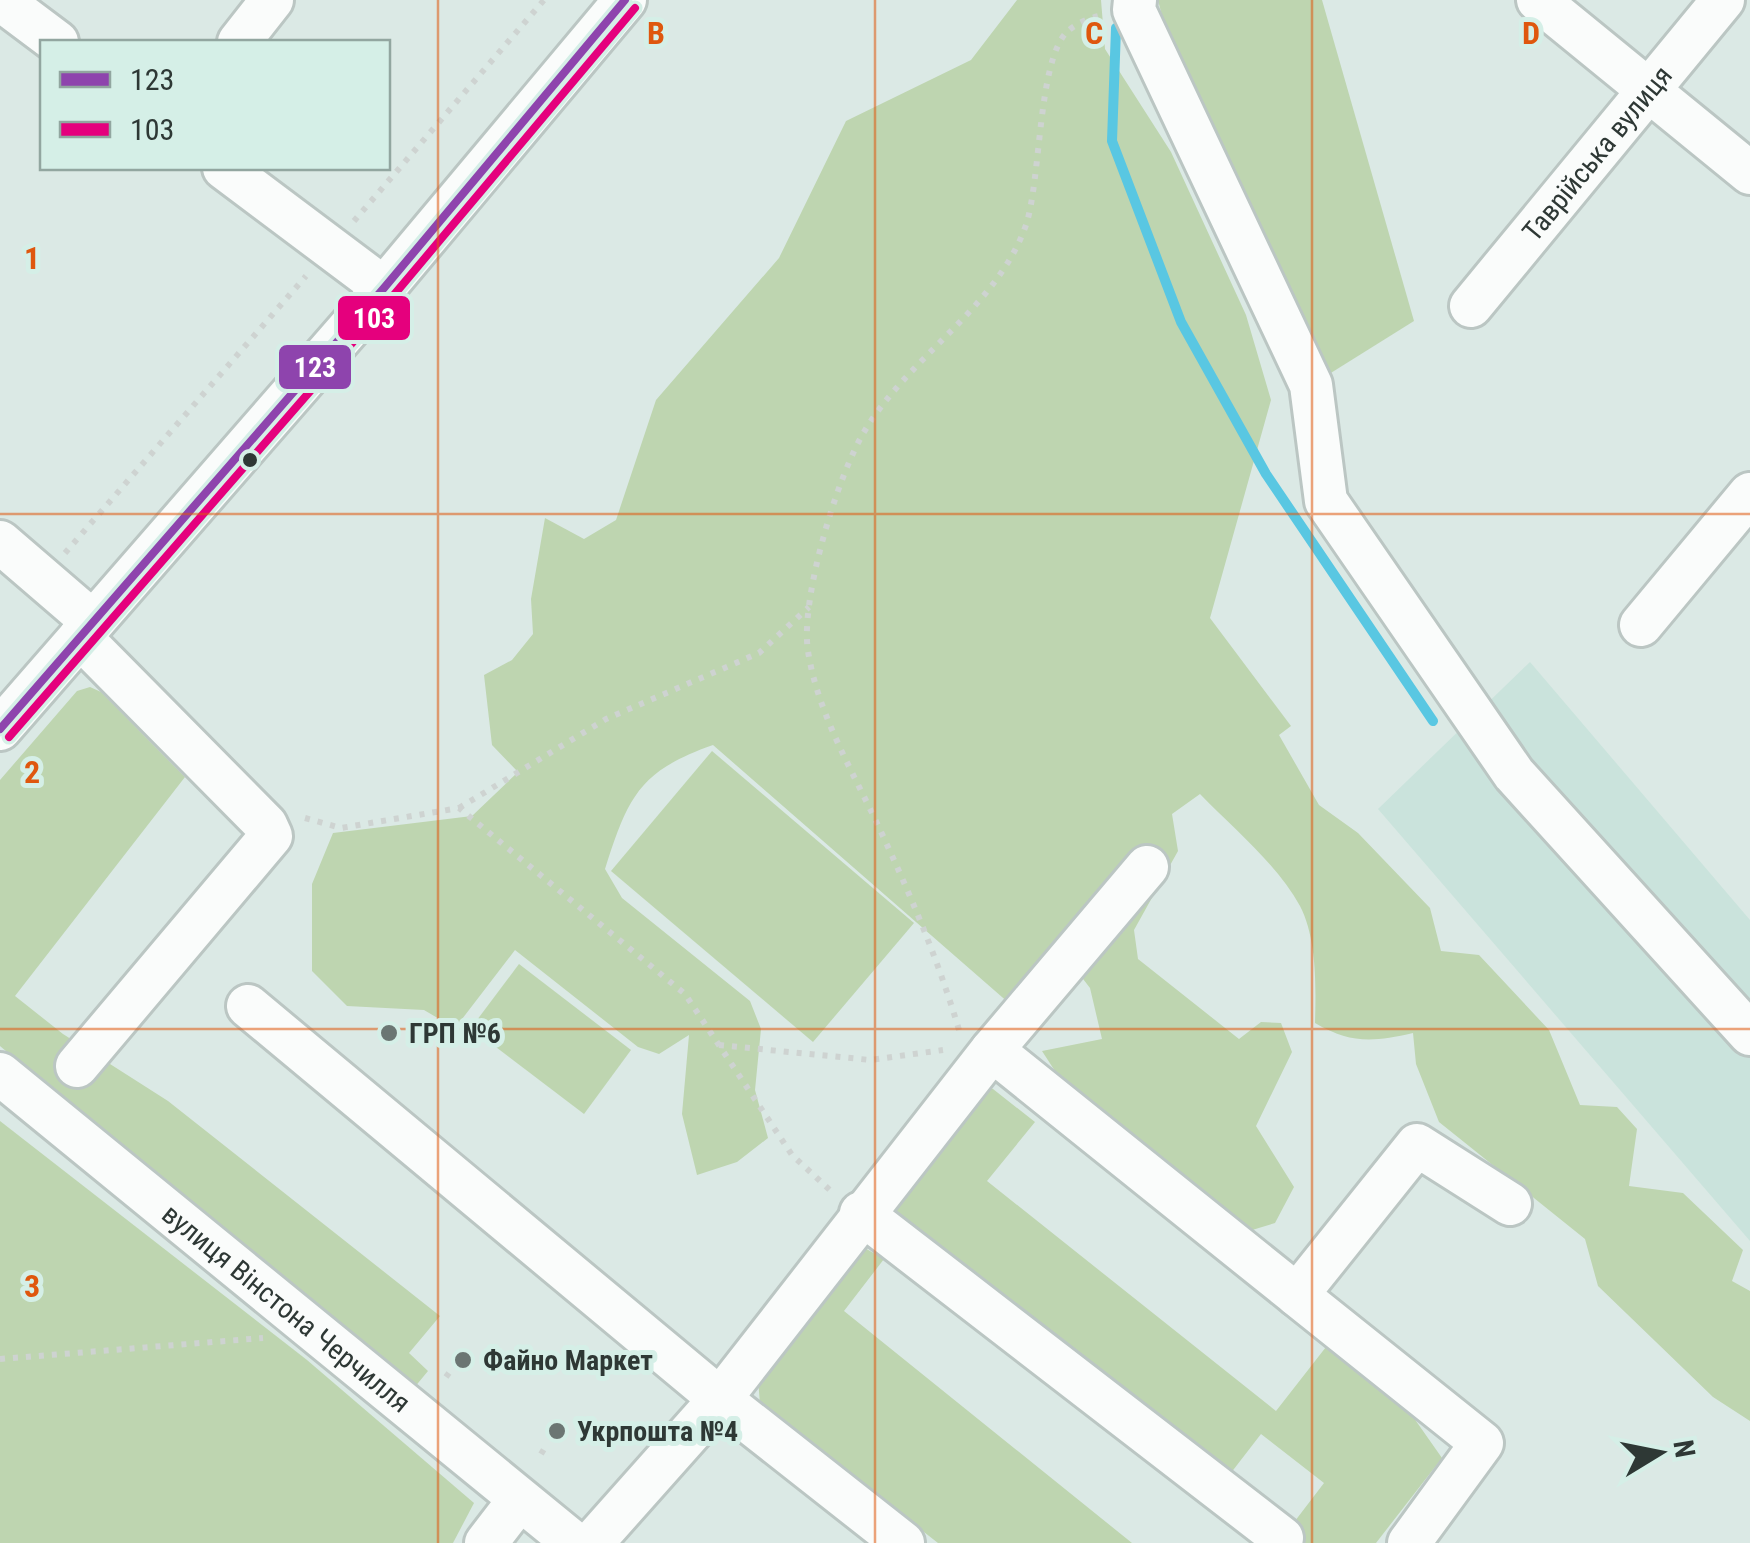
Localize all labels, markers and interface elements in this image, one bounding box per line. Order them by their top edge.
text: B [647,14,665,52]
text: C [1085,14,1103,52]
text: D [1522,14,1540,52]
legend [40,40,390,170]
street label: Таврійська вулиця [1515,59,1678,247]
text: 123 [130,62,174,97]
text: 103 [130,112,174,147]
text: 1 [24,239,40,277]
line badge: 103 [336,294,412,342]
text: 103 [353,302,395,335]
line badge: 123 [277,343,353,391]
text: 123 [294,351,336,384]
unlabelled marker [240,450,260,470]
text: 2 [24,753,40,791]
place label: ГРП №6 [409,1017,501,1050]
marker: ГРП №6 [378,1022,400,1044]
street label: вулиця Вінстона Черчилля [156,1197,417,1419]
text: 3 [24,1267,40,1305]
place label: Файно Маркет [483,1344,653,1377]
marker: Файно Маркет [452,1349,474,1371]
north arrow [1610,1403,1710,1503]
place label: Укрпошта №4 [577,1415,738,1448]
marker: Укрпошта №4 [546,1420,568,1442]
text: N [1666,1437,1702,1460]

